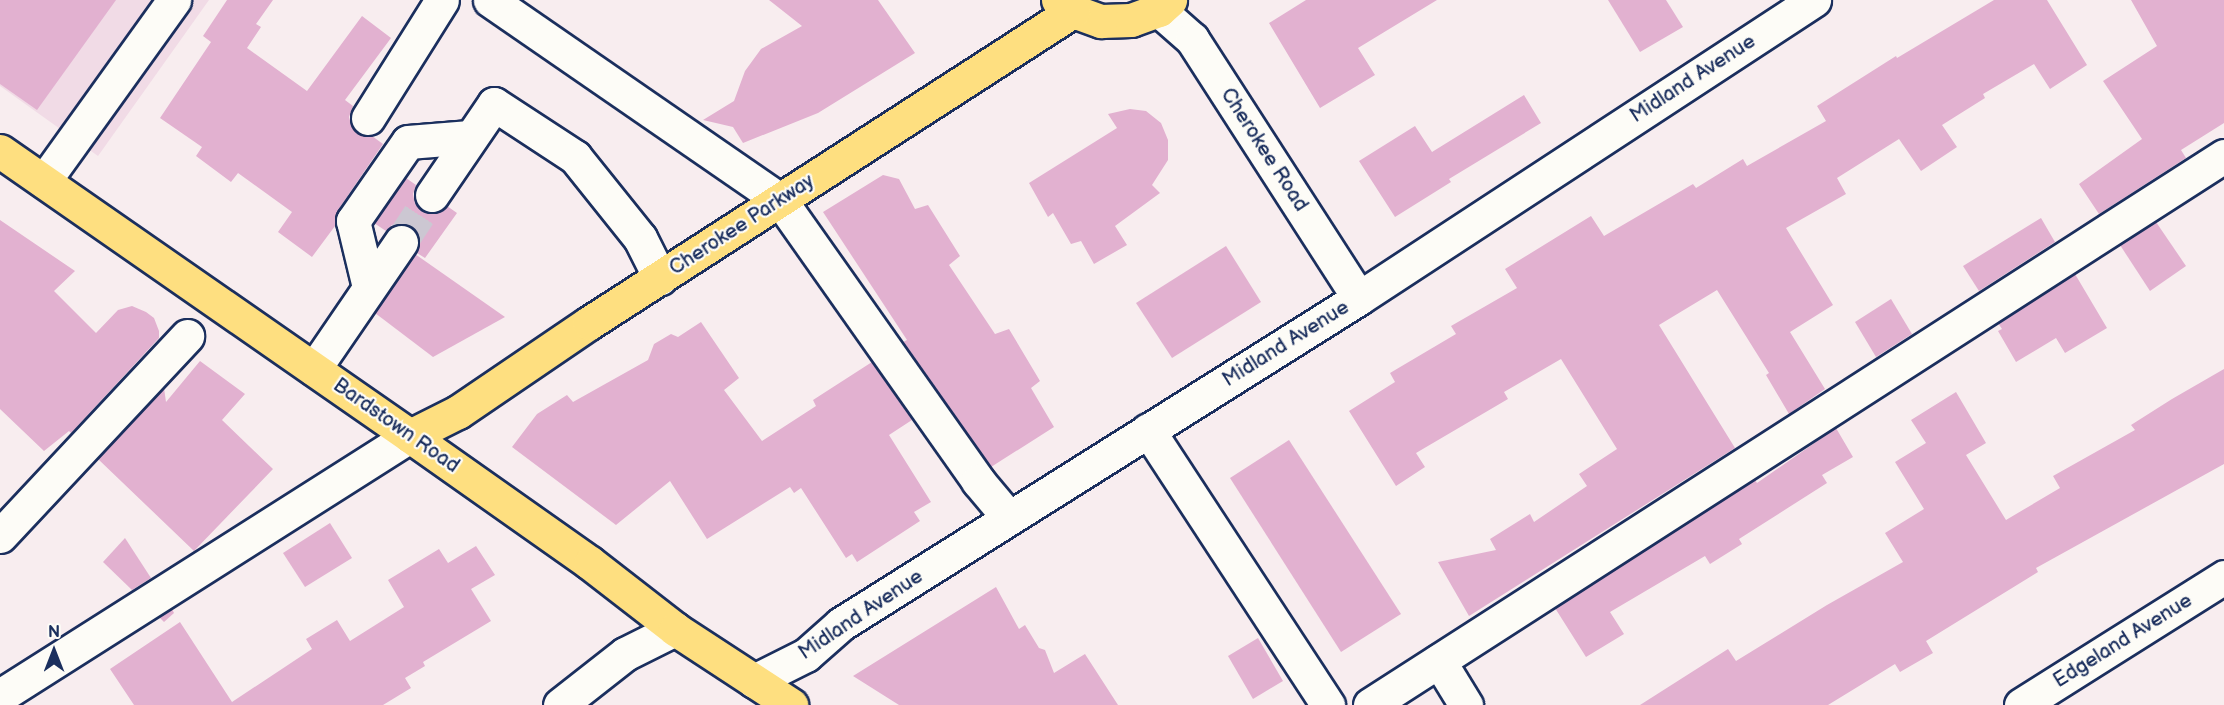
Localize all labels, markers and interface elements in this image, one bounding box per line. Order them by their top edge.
street label: Midland Avenue [1626,30,1760,128]
street label: Cherokee Road [1215,84,1313,216]
street label: Cherokee Parkway [665,169,819,281]
street label: Midland Avenue [1218,296,1354,392]
street label: Bardstown Road [328,374,464,478]
street label: Midland Avenue [794,565,928,665]
street label: Edgeland Avenue [2049,589,2197,693]
north arrow [24,621,84,681]
text: N [48,623,60,642]

